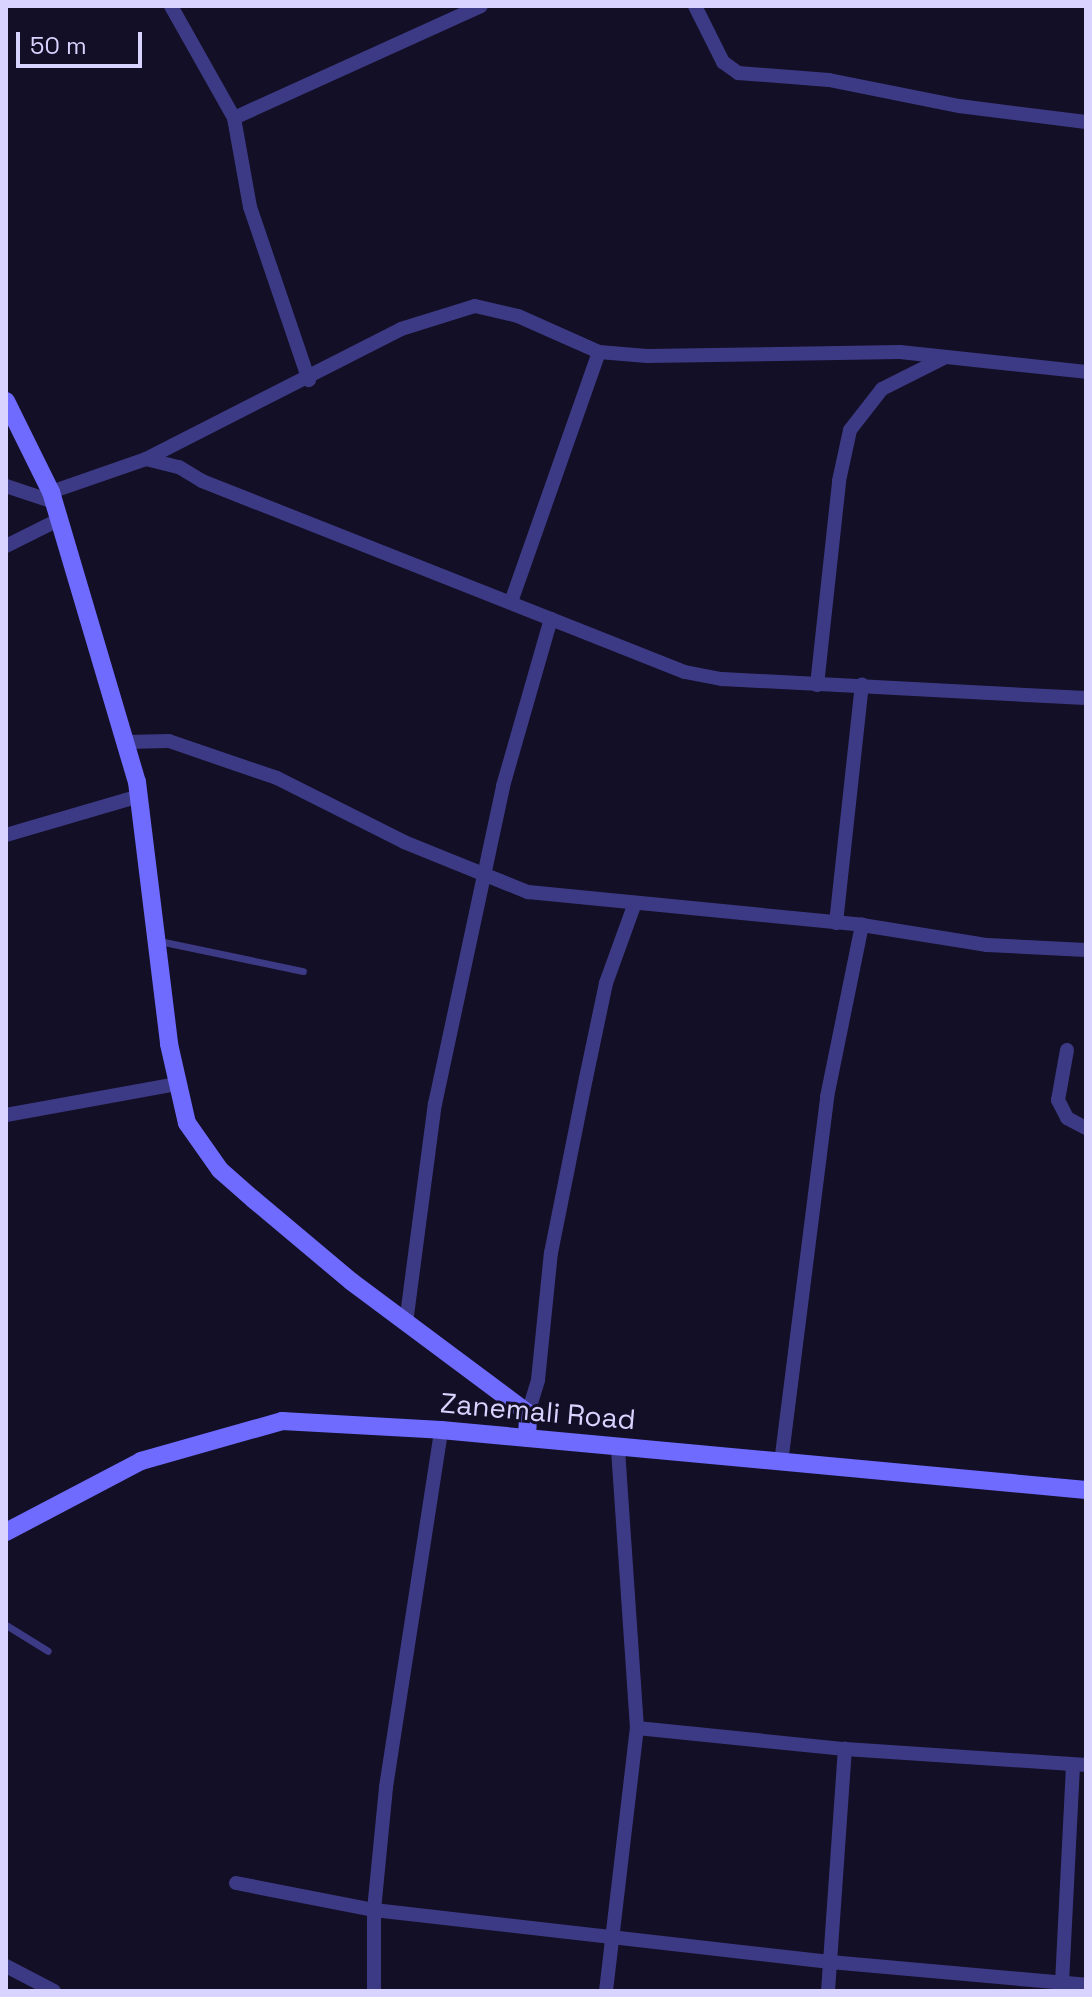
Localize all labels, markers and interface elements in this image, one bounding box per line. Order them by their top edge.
scale bar [20,16,146,66]
text: 50 m [30,30,87,61]
street label: Zanemali Road [439,1386,637,1436]

